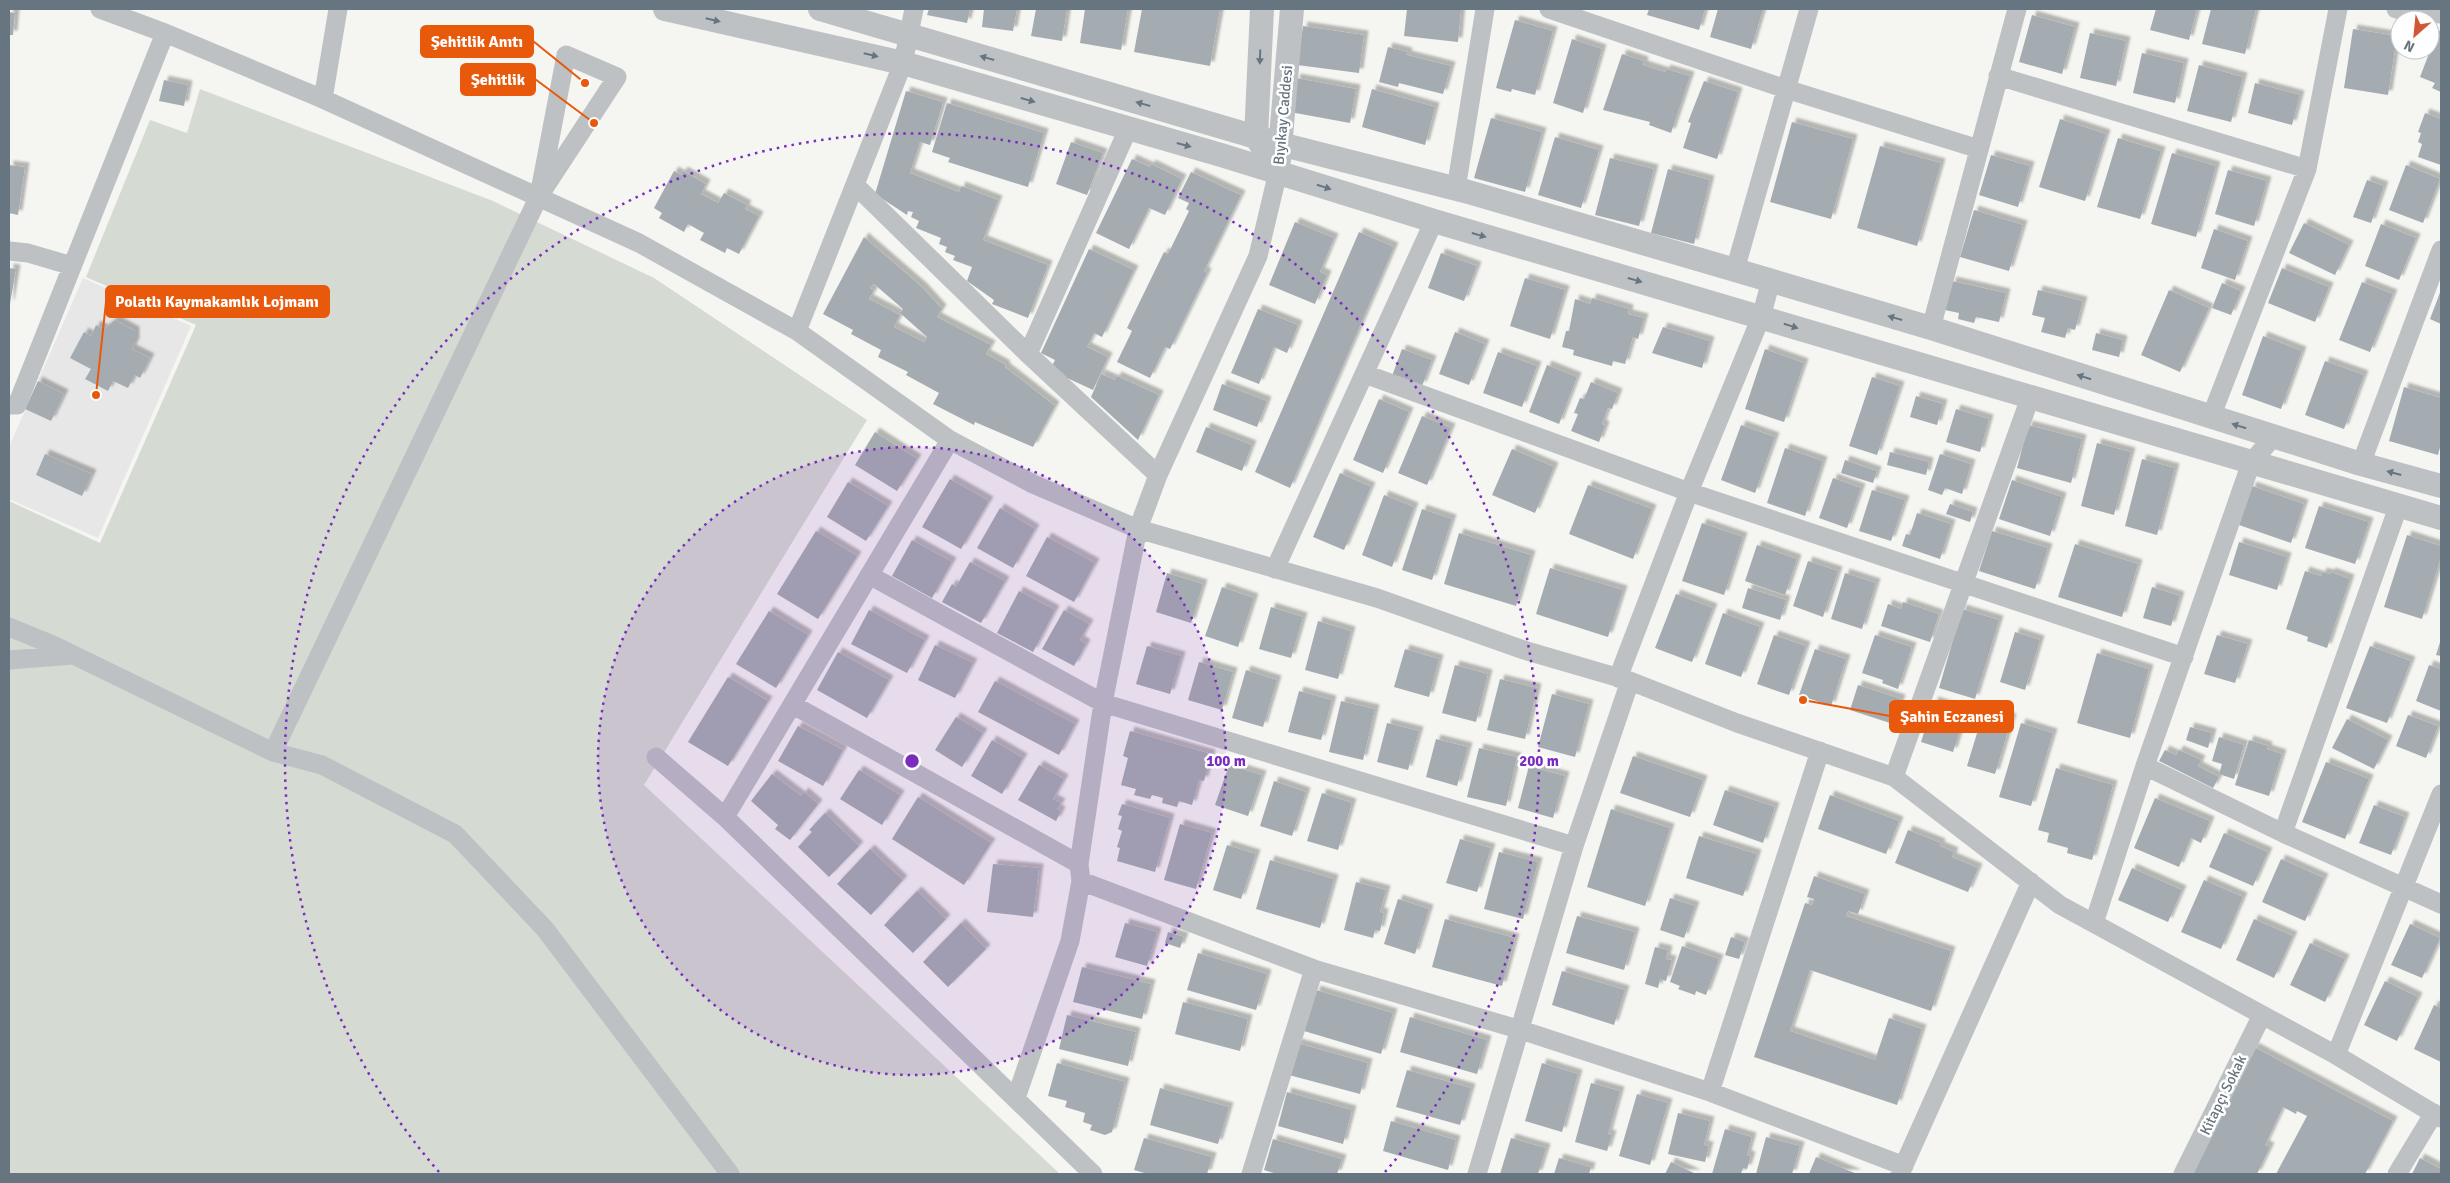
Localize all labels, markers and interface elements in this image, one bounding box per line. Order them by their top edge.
north arrow [2390,10,2440,60]
one-way arrow [705,16,721,24]
callout: Şehitlik Anıtı [421,26,533,57]
text: Şehitlik Anıtı [431,32,523,52]
text: N [2401,36,2418,56]
one-way arrow [1255,50,1263,66]
one-way arrow [864,51,879,59]
one-way arrow [979,53,994,61]
callout: Şehitlik [461,64,535,95]
street label: Bıyıkay Caddesi [1270,64,1296,166]
text: Şehitlik [471,70,526,90]
one-way arrow [1020,96,1035,104]
one-way arrow [1135,99,1150,107]
one-way arrow [1176,141,1191,149]
one-way arrow [1317,183,1332,191]
one-way arrow [1472,231,1487,239]
one-way arrow [1628,277,1643,285]
callout: Polatlı Kaymakamlık Lojmanı [106,286,329,317]
text: Polatlı Kaymakamlık Lojmanı [115,292,319,312]
one-way arrow [1888,313,1903,321]
one-way arrow [1784,323,1799,331]
one-way arrow [2076,372,2091,380]
one-way arrow [2231,421,2246,429]
one-way arrow [2387,469,2402,477]
callout: Şahin Eczanesi [1890,701,2013,732]
text: Şahin Eczanesi [1900,707,2004,727]
centre of rings [903,752,921,770]
text: 100 m [1206,752,1246,770]
text: 200 m [1519,752,1559,770]
street label: Kitapçı Sokak [2196,1051,2250,1138]

